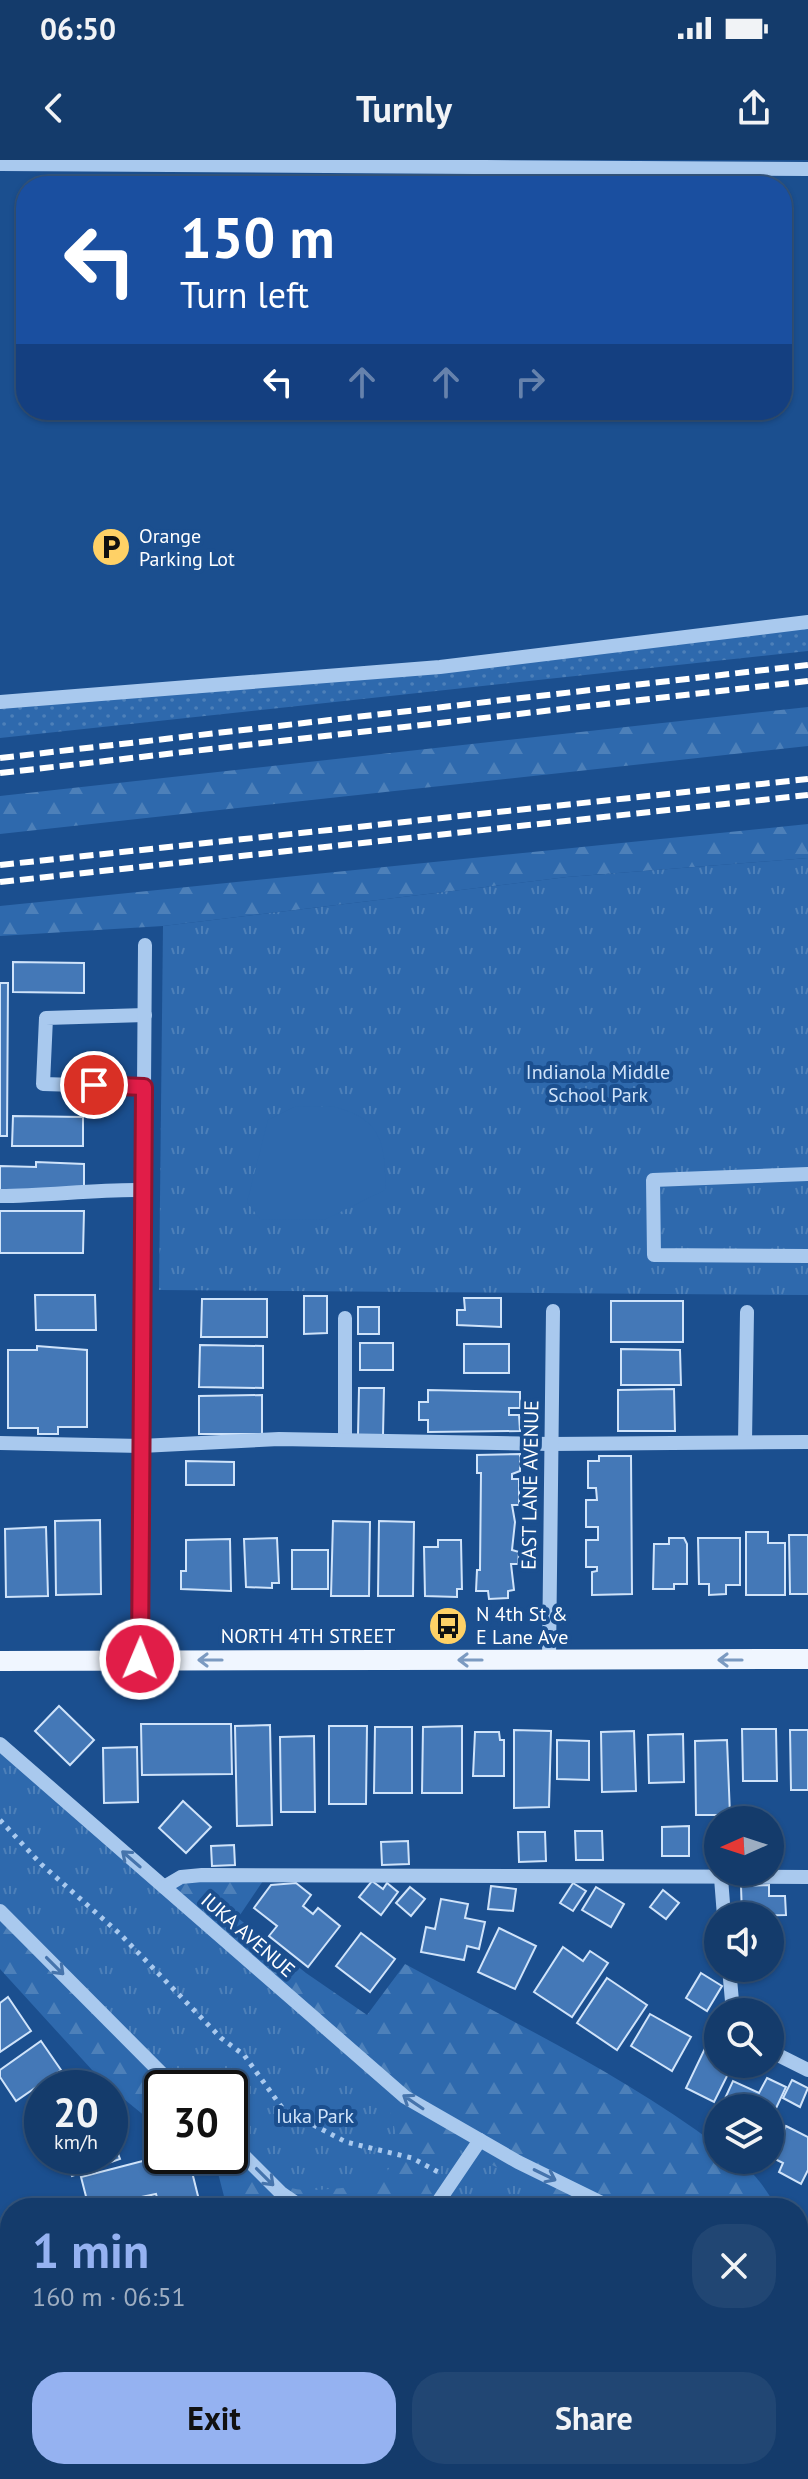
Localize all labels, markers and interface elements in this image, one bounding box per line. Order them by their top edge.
text: 06:50 [40,9,116,48]
text: Turnly [356,85,452,132]
icon: back [32,86,76,130]
icon: share [732,86,776,130]
text: 150 m [180,201,335,273]
icon: left [48,208,152,312]
text: Turn left [180,271,309,318]
icon: left [256,360,300,404]
icon: ahead [340,360,384,404]
icon: ahead [424,360,468,404]
icon: right [508,360,552,404]
place label: Orange Parking Lot [139,523,235,572]
parking icon: Orange Parking Lot [90,526,132,568]
pin [60,1051,128,1119]
park label: Indianola Middle School Park [526,1059,670,1108]
icon: arrive [72,1063,116,1107]
street label: EAST LANE AVENUE [516,1400,544,1570]
place label: N 4th St & E Lane Ave [476,1601,568,1650]
bus stop icon: N 4th St & E Lane Ave [427,1605,469,1647]
position arrow [98,1617,182,1701]
street label: NORTH 4TH STREET [221,1623,395,1649]
one-way arrow [197,1652,224,1668]
one-way arrow [457,1652,484,1668]
one-way arrow [717,1652,744,1668]
north arrow [704,1806,784,1886]
map controls [704,1806,784,2174]
one-way arrow [122,1850,142,1868]
street label: IUKA AVENUE [196,1887,300,1983]
button: sound [704,1902,784,1982]
one-way arrow [45,1956,64,1975]
button: search [704,1998,784,2078]
speed limit sign: 30 [144,2070,248,2174]
text: 20 [53,2086,99,2138]
one-way arrow [402,2094,424,2110]
button: layers [704,2094,784,2174]
park label: Iuka Park [276,2103,355,2129]
text: km/h [54,2129,98,2155]
one-way arrow [255,2167,274,2186]
one-way arrow [533,2168,557,2184]
text: 1 min [32,2219,149,2281]
button: close [692,2224,776,2308]
text: 160 m · 06:51 [32,2280,186,2313]
button: Exit [32,2372,396,2464]
button: Share [412,2372,776,2464]

